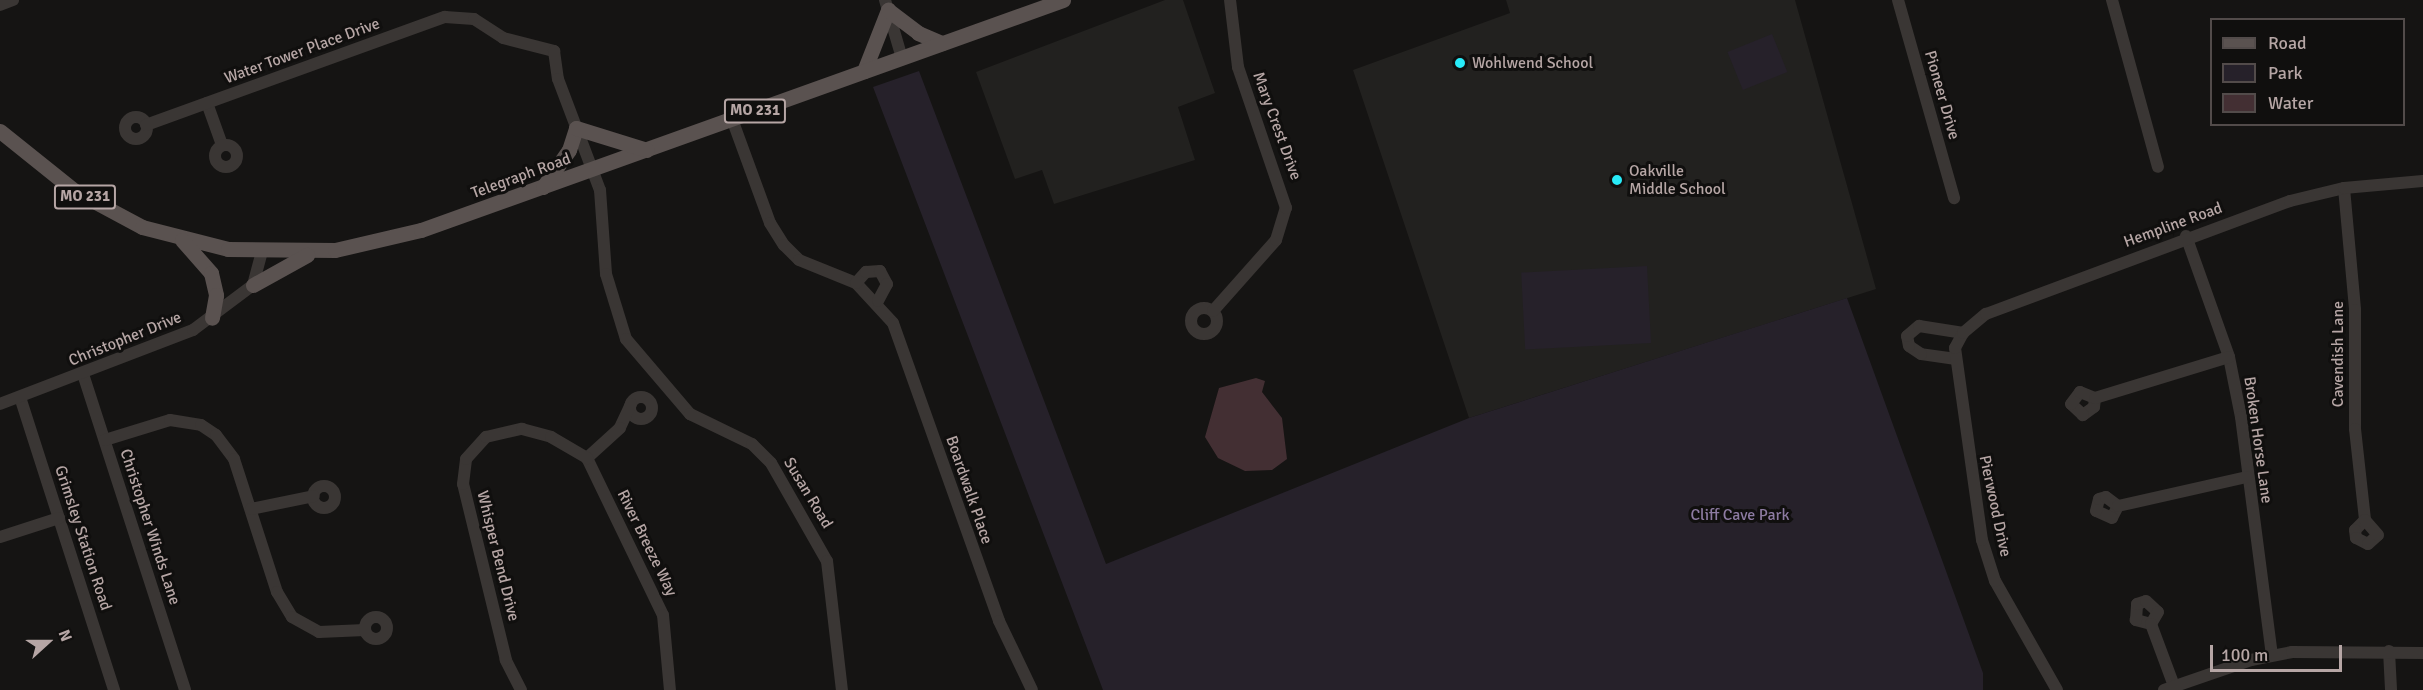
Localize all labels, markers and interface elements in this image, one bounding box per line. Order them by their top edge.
street label: Water Tower Place Drive [222,14,382,88]
legend [2210,18,2405,126]
text: Road [2268,32,2307,54]
street label: Pioneer Drive [1920,48,1964,142]
place label: Wohlwend School [1472,53,1593,73]
marker: Wohlwend School [1453,56,1467,70]
text: Park [2268,62,2303,84]
street label: Mary Crest Drive [1249,69,1305,183]
text: Water [2268,92,2313,114]
road number: MO 231 [724,99,786,123]
street label: Telegraph Road [469,149,573,203]
place label: Oakville Middle School [1629,161,1726,199]
marker: Oakville Middle School [1610,173,1624,187]
road number: MO 231 [54,185,116,209]
street label: Hempline Road [2121,198,2225,252]
street label: Cavendish Lane [2328,301,2348,407]
street label: Christopher Drive [66,308,184,370]
street label: Broken Horse Lane [2240,375,2276,505]
street label: Boardwalk Place [941,433,997,547]
street label: Christopher Winds Lane [116,447,184,607]
street label: Pierwood Drive [1975,453,2015,559]
street label: Susan Road [779,454,837,532]
street label: Grimsley Station Road [51,463,115,613]
street label: River Breeze Way [613,487,681,599]
street label: Whisper Bend Drive [473,489,523,623]
park label: Cliff Cave Park [1690,505,1790,525]
north arrow [18,612,78,672]
text: N [53,627,76,644]
scale bar [2213,633,2345,671]
text: 100 m [2221,644,2268,666]

